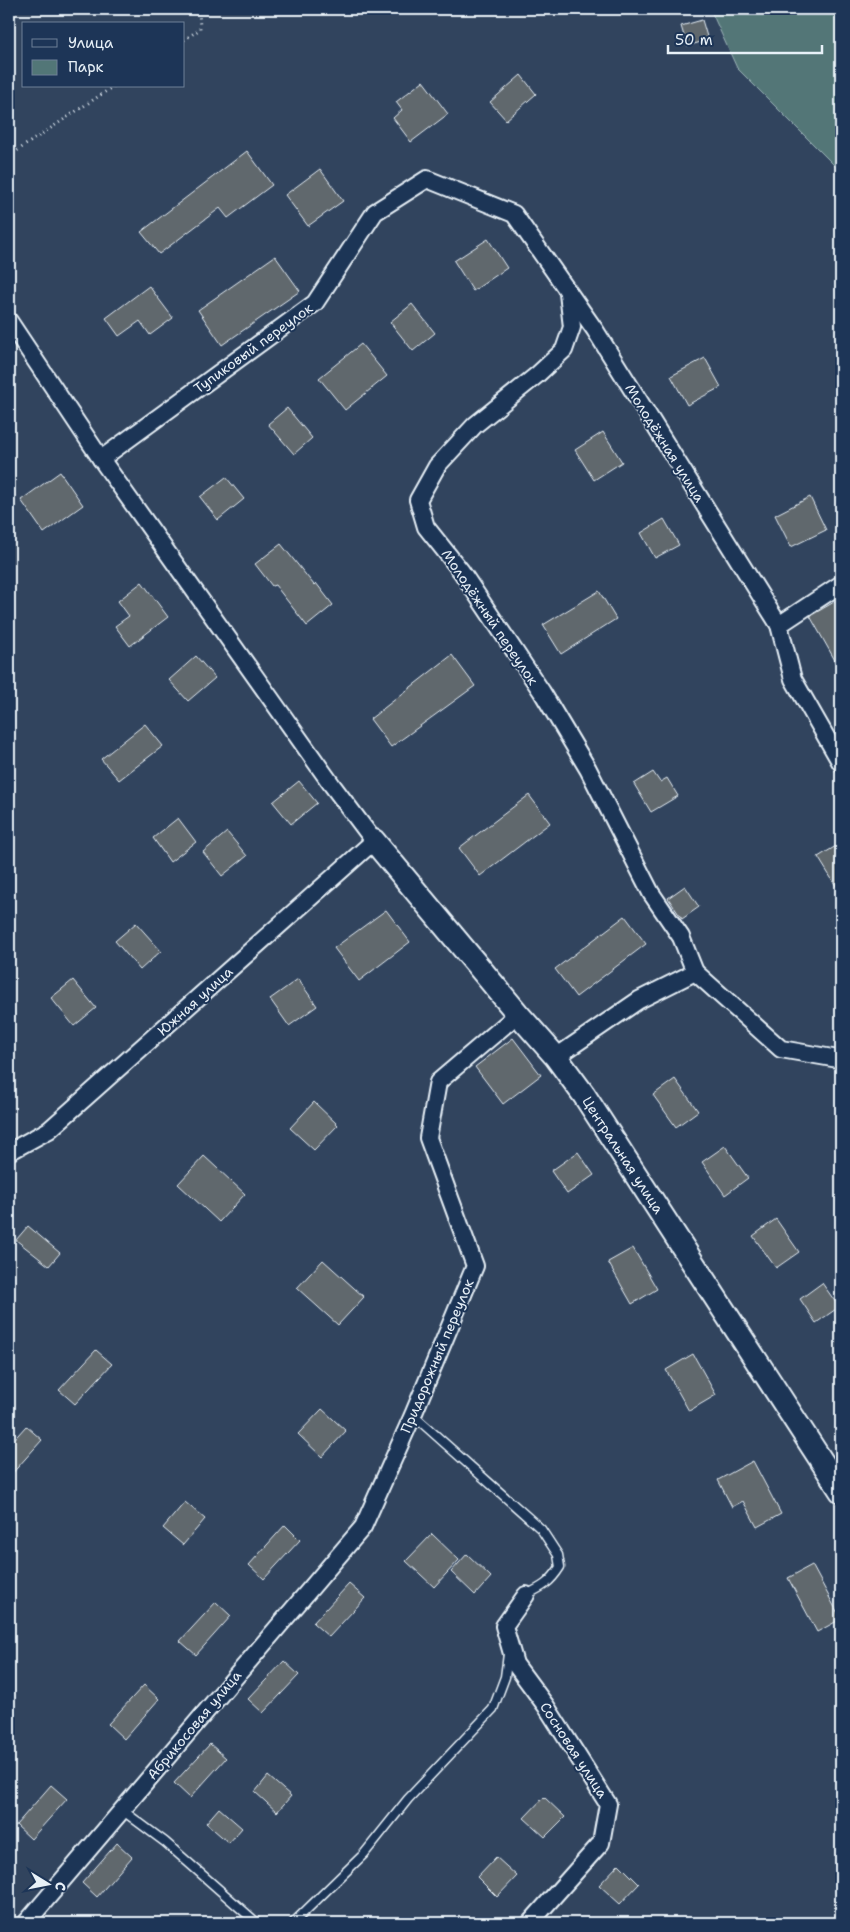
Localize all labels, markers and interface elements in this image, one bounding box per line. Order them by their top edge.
legend [22,22,185,88]
scale bar [668,22,821,54]
text: 50 m [675,30,713,50]
text: Улица [68,33,114,53]
text: Парк [68,57,104,77]
street label: Тупиковый переулок [190,298,317,397]
street label: Молодёжная улица [621,380,709,506]
street label: Молодёжный переулок [438,546,543,689]
street label: Южная улица [154,962,237,1040]
street label: Центральная улица [578,1093,668,1217]
street label: Придорожный переулок [396,1276,478,1436]
street label: Абрикосовая улица [143,1666,245,1783]
street label: Сосновая улица [536,1699,612,1802]
north arrow [22,1860,72,1910]
text: С [51,1880,70,1892]

